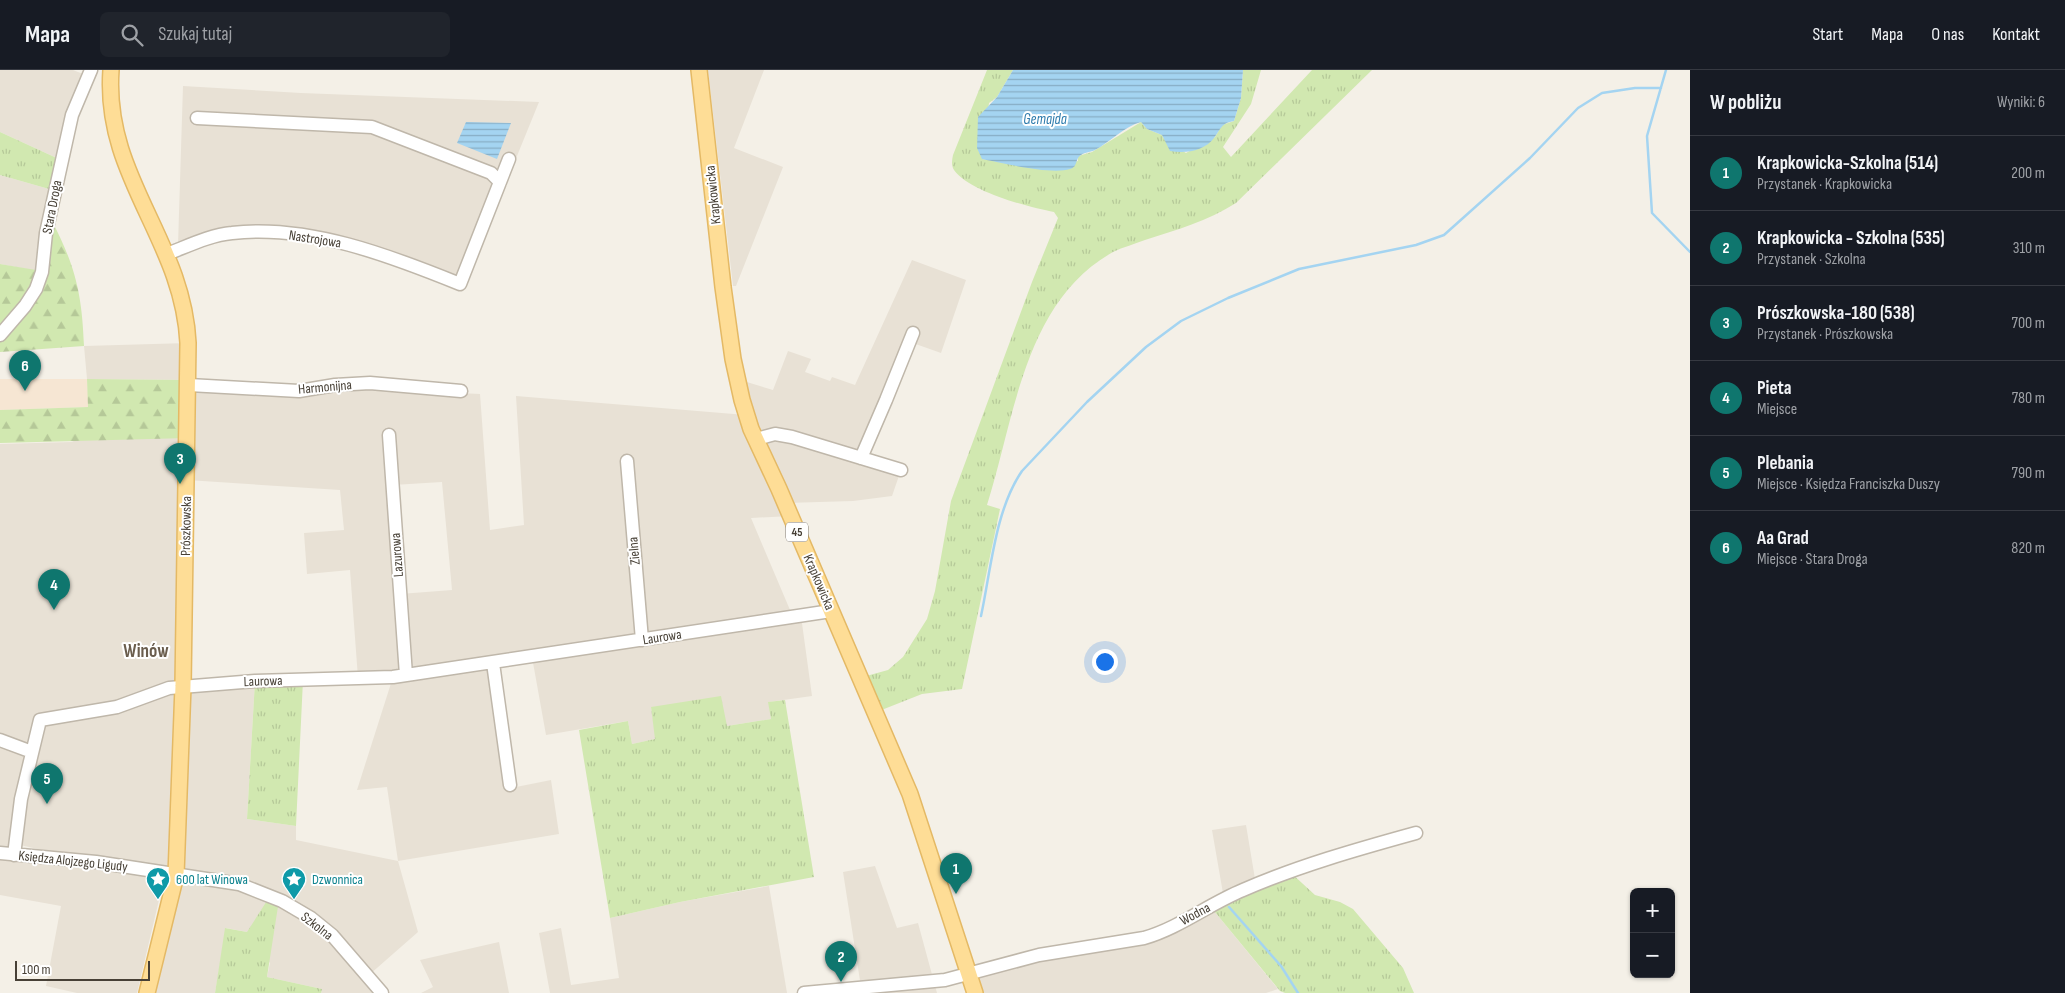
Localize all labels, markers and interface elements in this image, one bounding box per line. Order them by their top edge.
search box [100,12,450,57]
text: Mapa [25,20,70,49]
icon: search [118,21,146,49]
text: Szukaj tutaj [158,23,232,46]
text: Start [1812,24,1843,45]
text: Mapa [1871,24,1903,45]
text: O nas [1931,24,1964,45]
text: Kontakt [1992,24,2040,45]
text: W pobliżu [1710,90,1781,115]
text: Wyniki: 6 [1997,93,2045,112]
water label: Gemajda [1023,110,1067,129]
text: Krapkowicka-Szkolna (514) [1757,152,1938,175]
text: 1 [1723,164,1729,183]
text: 200 m [2011,164,2045,183]
street label: Krapkowicka [701,165,725,225]
text: Przystanek · Krapkowicka [1757,175,1892,194]
street label: Stara Droga [38,179,66,235]
street label: Nastrojowa [288,226,342,252]
text: Krapkowicka - Szkolna (535) [1757,227,1945,250]
text: 2 [1722,239,1730,258]
text: 310 m [2013,239,2045,258]
text: Przystanek · Szkolna [1757,250,1866,269]
text: Prószkowska-180 (538) [1757,302,1915,325]
text: 3 [1722,314,1730,333]
text: 700 m [2012,314,2045,333]
text: Przystanek · Prószkowska [1757,325,1893,344]
pin: 6 [9,350,41,391]
street label: Harmonijna [297,376,353,398]
text: Pieta [1757,377,1792,400]
text: 4 [1722,389,1730,408]
text: 780 m [2012,389,2045,408]
text: Miejsce [1757,400,1797,419]
pin: 3 [164,443,196,484]
text: Plebania [1757,452,1814,475]
text: 5 [1722,464,1730,483]
text: 790 m [2012,464,2045,483]
text: Miejsce · Księdza Franciszka Duszy [1757,475,1940,494]
street label: Prószkowska [177,496,195,556]
road number: 45 [786,522,808,542]
text: Aa Grad [1757,527,1809,550]
street label: Lazurowa [387,532,407,578]
street label: Zielna [624,536,644,566]
text: 6 [1722,539,1730,558]
text: 820 m [2011,539,2045,558]
text: Miejsce · Stara Droga [1757,550,1868,569]
street label: Krapkowicka [800,552,838,612]
pin: 4 [38,569,70,610]
street label: Laurowa [641,626,683,648]
district label: Winów [123,640,169,663]
your location [1092,649,1118,675]
street label: Laurowa [243,672,283,690]
pin: 5 [31,763,63,804]
street label: Księdza Alojzego Ligudy [18,847,129,875]
pin: 1 [940,853,972,894]
place icon: 600 lat Winowa [145,866,171,900]
place icon: Dzwonnica [281,866,307,900]
place label: 600 lat Winowa [176,871,248,888]
place label: Dzwonnica [312,871,363,888]
map controls [1630,888,1675,978]
button: + [1630,888,1675,933]
street label: Wodna [1177,899,1213,929]
street label: Szkolna [298,908,336,944]
button: − [1630,933,1675,978]
pin: 2 [825,941,857,982]
scale bar [15,958,150,981]
text: 100 m [22,961,51,978]

